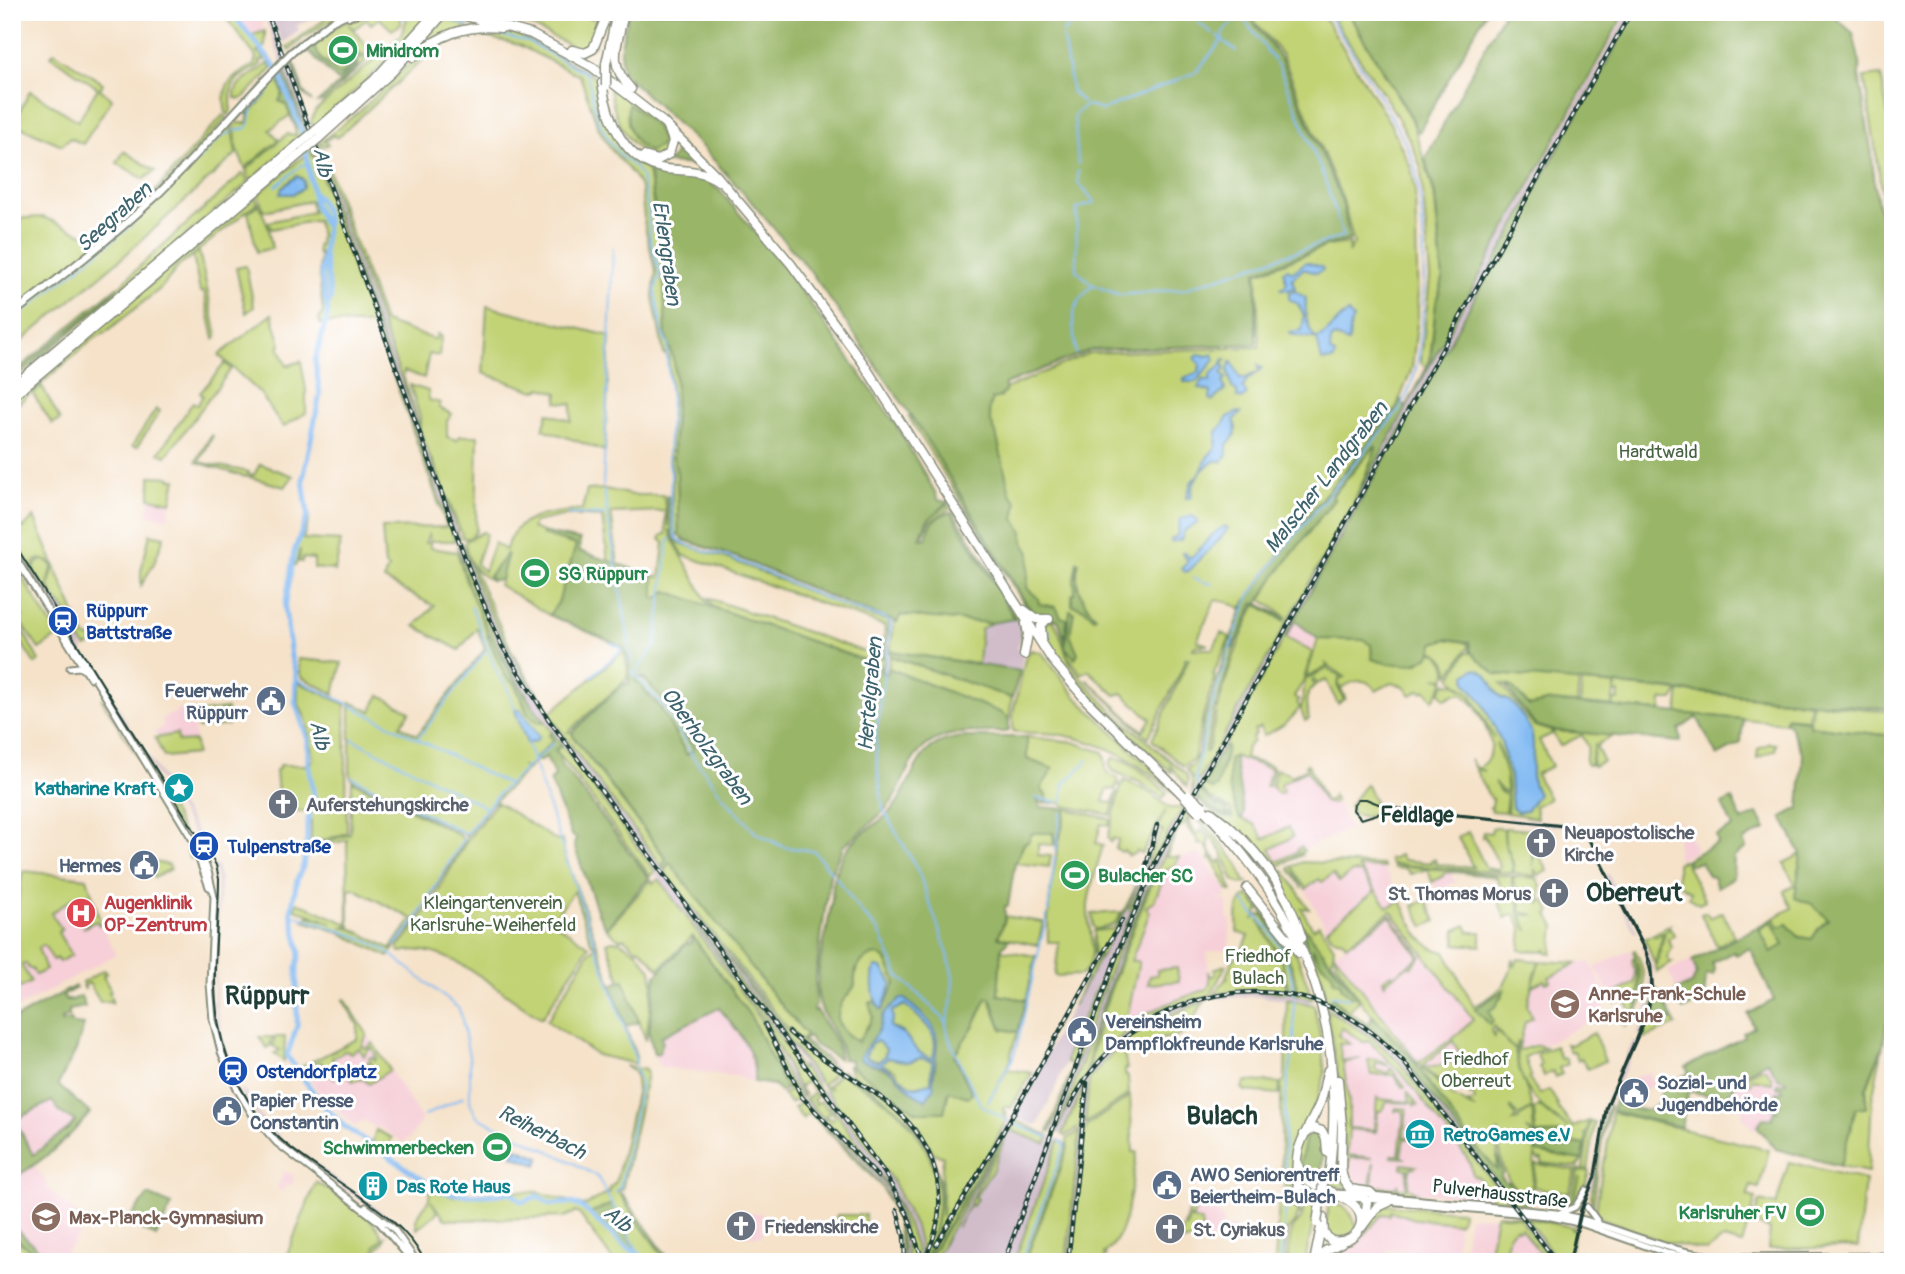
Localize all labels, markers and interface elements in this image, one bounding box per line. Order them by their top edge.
sports icon: Minidrom [326,33,360,67]
place label: Minidrom [366,39,439,63]
water label: Alb [307,145,339,180]
water label: Seegraben [71,176,159,258]
water label: Erlengraben [646,199,687,308]
water label: Malscher Landgraben [1259,395,1395,559]
park label: Hardtwald [1618,440,1698,464]
sports icon: SG Rüppurr [518,556,552,590]
place label: SG Rüppurr [558,562,648,586]
place label: Rüppurr Battstraße [86,599,172,645]
station icon: Rüppurr Battstraße [46,604,80,638]
water label: Hertelgraben [852,635,889,752]
place label: Feuerwehr Rüppurr [164,679,248,725]
water label: Oberholzgraben [655,682,759,811]
public building icon: Feuerwehr Rüppurr [254,684,288,718]
water label: Alb [303,718,336,754]
place icon: Katharine Kraft [162,771,196,805]
place label: Katharine Kraft [34,777,157,801]
church icon: Auferstehungskirche [266,787,300,821]
place label: Auferstehungskirche [306,793,469,817]
district label: Feldlage [1380,802,1454,829]
place label: Neuapostolische Kirche [1564,821,1695,867]
church icon: Neuapostolische Kirche [1524,826,1558,860]
station icon: Tulpenstraße [187,829,221,863]
place label: Tulpenstraße [226,835,332,859]
public building icon: Hermes [127,848,161,882]
place label: Hermes [59,854,121,878]
sports icon: Bulacher SC [1058,858,1092,892]
place label: Bulacher SC [1098,864,1194,888]
church icon: St. Thomas Morus [1537,876,1571,910]
district label: Oberreut [1586,877,1683,909]
place label: St. Thomas Morus [1388,882,1531,906]
place label: Augenklinik OP-Zentrum [104,891,208,937]
park label: Kleingartenverein Karlsruhe-Weiherfeld [410,891,576,937]
hospital icon: Augenklinik OP-Zentrum [64,896,98,930]
park label: Friedhof Bulach [1224,944,1292,990]
district label: Rüppurr [225,980,310,1012]
place label: Anne-Frank-Schule Karlsruhe [1588,982,1746,1028]
school or university icon: Anne-Frank-Schule Karlsruhe [1548,987,1582,1021]
place label: Vereinsheim Dampflokfreunde Karlsruhe [1105,1010,1324,1056]
public building icon: Vereinsheim Dampflokfreunde Karlsruhe [1065,1015,1099,1049]
park label: Friedhof Oberreut [1441,1047,1512,1093]
station icon: Ostendorfplatz [216,1054,250,1088]
place label: Ostendorfplatz [256,1060,377,1084]
place label: Sozial- und Jugendbehörde [1657,1071,1778,1117]
public building icon: Sozial- und Jugendbehörde [1617,1076,1651,1110]
place label: Papier Presse Constantin [250,1089,354,1135]
public building icon: Papier Presse Constantin [210,1094,244,1128]
water label: Reiherbach [494,1099,591,1166]
district label: Bulach [1186,1100,1258,1132]
museum icon: RetroGames e.V [1403,1117,1437,1151]
place label: RetroGames e.V [1443,1123,1571,1147]
sports icon: Schwimmerbecken [480,1130,514,1164]
place label: Schwimmerbecken [323,1136,474,1160]
place label: AWO Seniorentreff Beiertheim-Bulach [1190,1163,1340,1209]
public building icon: AWO Seniorentreff Beiertheim-Bulach [1150,1168,1184,1202]
building icon: Das Rote Haus [356,1169,390,1203]
street label: Pulverhausstraße [1431,1174,1570,1214]
place label: Das Rote Haus [396,1175,511,1199]
sports icon: Karlsruher FV [1793,1195,1827,1229]
school or university icon: Max-Planck-Gymnasium [29,1200,63,1234]
water label: Alb [598,1200,639,1240]
place label: Karlsruher FV [1679,1201,1787,1225]
place label: Max-Planck-Gymnasium [69,1206,263,1230]
church icon: Friedenskirche [724,1209,758,1243]
church icon: St. Cyriakus [1153,1212,1187,1246]
place label: Friedenskirche [764,1215,879,1239]
place label: St. Cyriakus [1193,1218,1285,1242]

